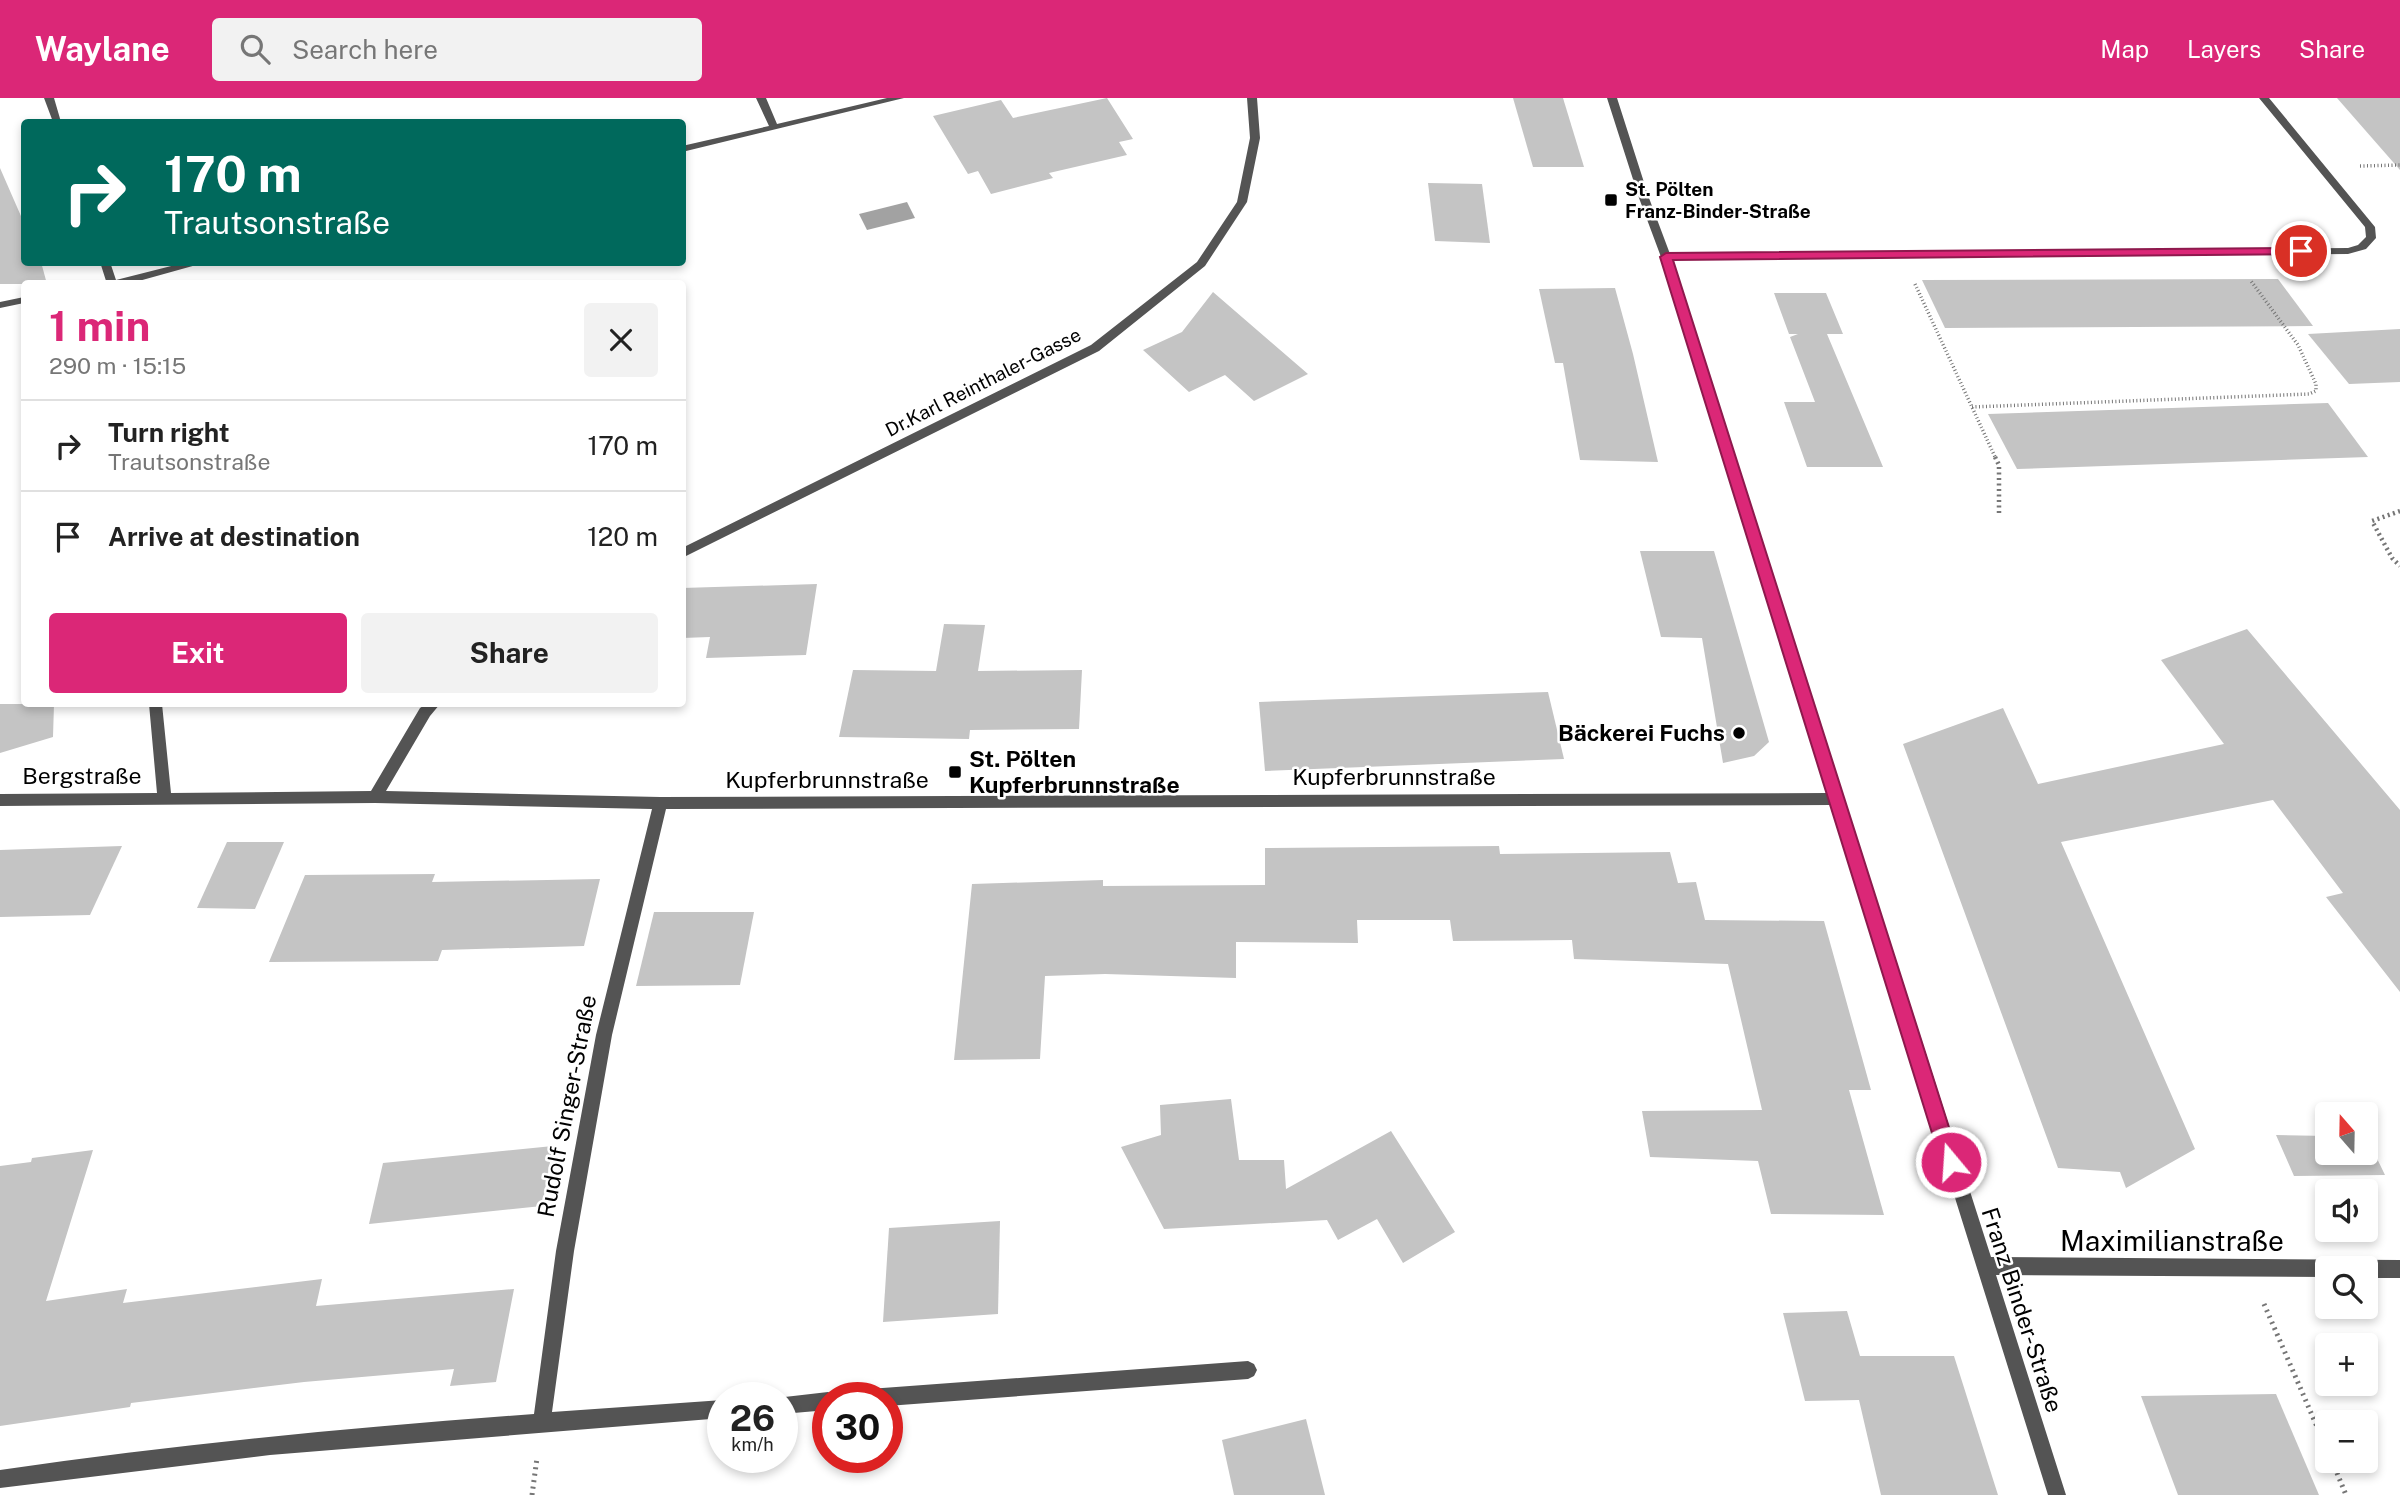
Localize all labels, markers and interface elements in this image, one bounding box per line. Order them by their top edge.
search box [212,18,702,81]
text: Waylane [35,30,170,68]
icon: search [236,30,274,68]
text: Search here [292,34,438,65]
text: Map [2100,35,2149,63]
text: Layers [2187,35,2261,63]
text: Share [2299,35,2365,63]
text: 170 m [164,145,302,203]
icon: right [49,147,140,238]
place label: St. Pölten Franz-Binder-Straße [1625,178,1811,222]
marker: St. Pölten Franz-Binder-Straße [1603,192,1619,208]
text: Trautsonstraße [164,204,390,241]
pin [2271,221,2331,281]
icon: arrive [2282,232,2320,270]
text: 1 min [49,301,150,350]
button: close [584,303,658,377]
street label: Dr.Karl Reinthaler-Gasse [882,323,1084,441]
text: 290 m · 15:15 [49,352,186,379]
text: Turn right [108,417,230,448]
icon: right [49,427,87,465]
text: 170 m [588,430,658,461]
text: Trautsonstraße [108,448,270,475]
icon: arrive [49,518,87,556]
text: Arrive at destination [108,521,360,552]
text: 120 m [587,521,658,552]
button: Exit [49,613,347,693]
button: Share [361,613,658,693]
place label: Bäckerei Fuchs [1558,719,1725,746]
marker: Bäckerei Fuchs [1731,725,1747,741]
place label: St. Pölten Kupferbrunnstraße [969,745,1180,798]
street label: Bergstraße [22,762,142,789]
street label: Kupferbrunnstraße [1292,763,1496,790]
marker: St. Pölten Kupferbrunnstraße [947,764,963,780]
street label: Kupferbrunnstraße [725,766,929,793]
street label: Rudolf Singer-Straße [532,992,601,1219]
north arrow [2315,1102,2378,1166]
map controls [2315,1102,2378,1473]
position arrow [1914,1125,1988,1199]
button: sound [2315,1179,2378,1242]
street label: Franz Binder-Straße [1977,1204,2068,1416]
street label: Maximilianstraße [2060,1224,2284,1257]
button: search [2315,1256,2378,1319]
button: + [2315,1333,2378,1396]
speed limit sign: 30 [812,1382,903,1473]
text: 26 [730,1398,775,1439]
button: − [2315,1410,2378,1473]
text: km/h [731,1434,774,1455]

